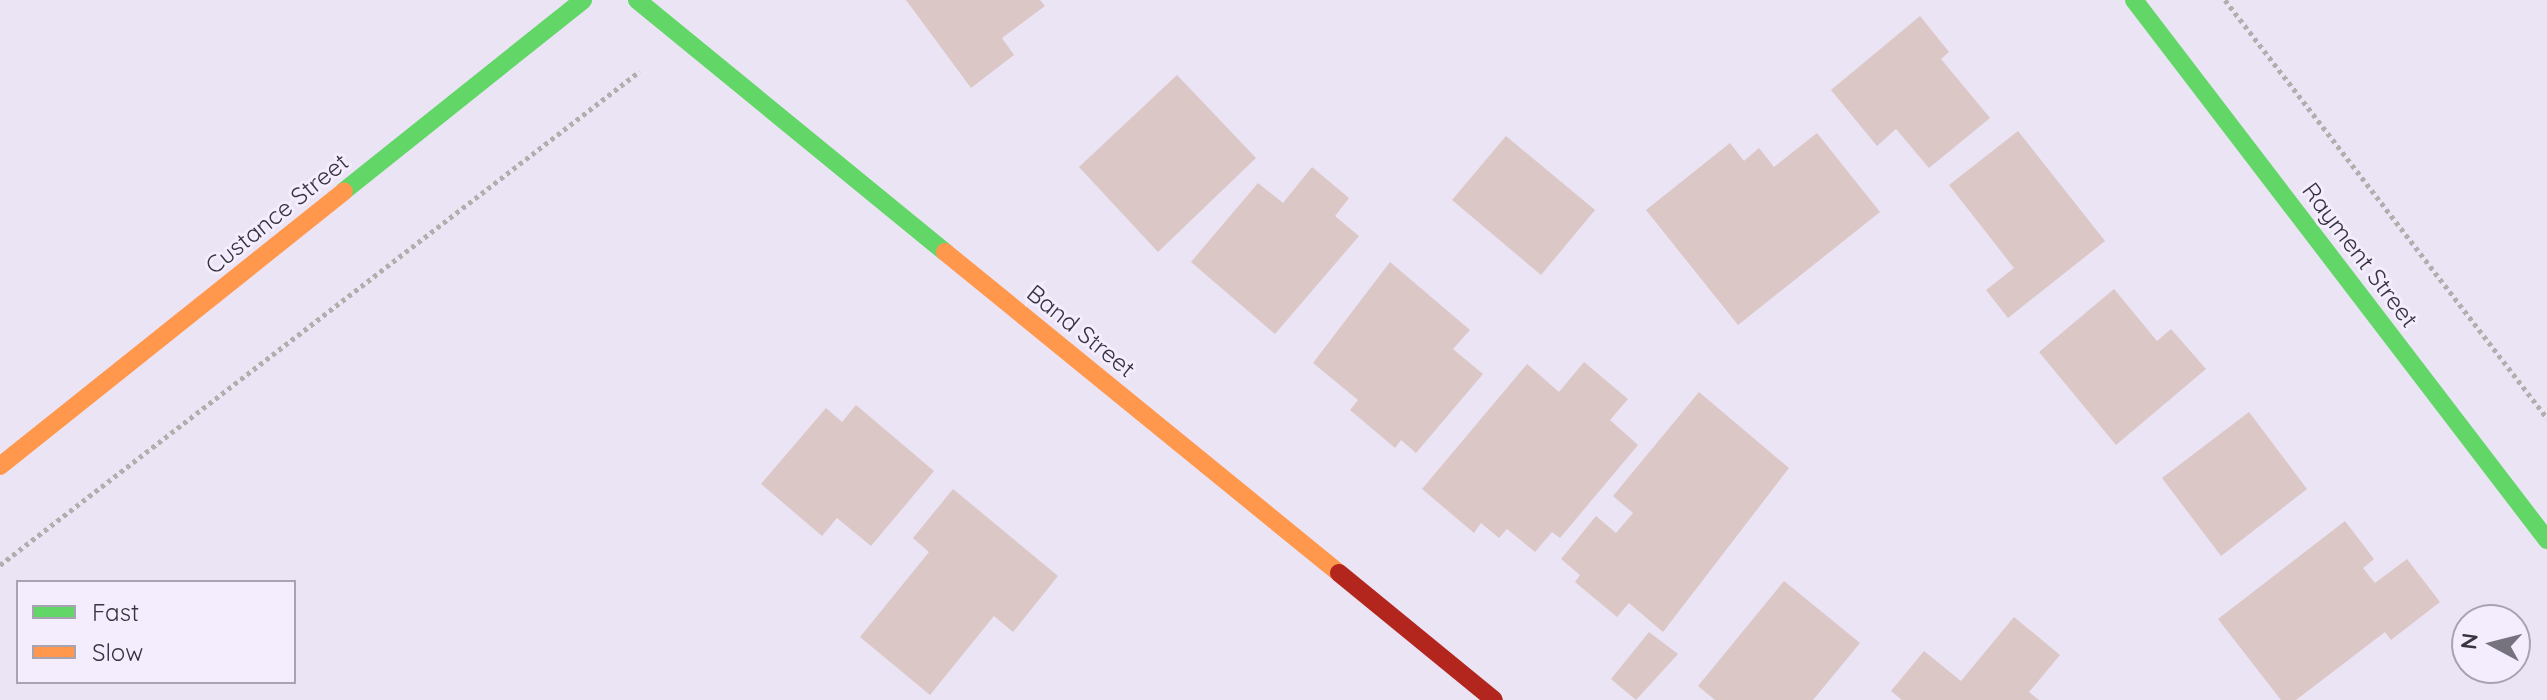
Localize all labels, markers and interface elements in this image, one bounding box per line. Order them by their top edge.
street label: Custance Street [200,148,354,280]
street label: Rayment Street [2296,177,2424,333]
street label: Band Street [1021,279,1141,383]
legend [16,580,296,684]
text: Fast [92,597,139,627]
north arrow [2451,604,2531,684]
text: N [2454,632,2484,651]
text: Slow [92,637,143,667]

